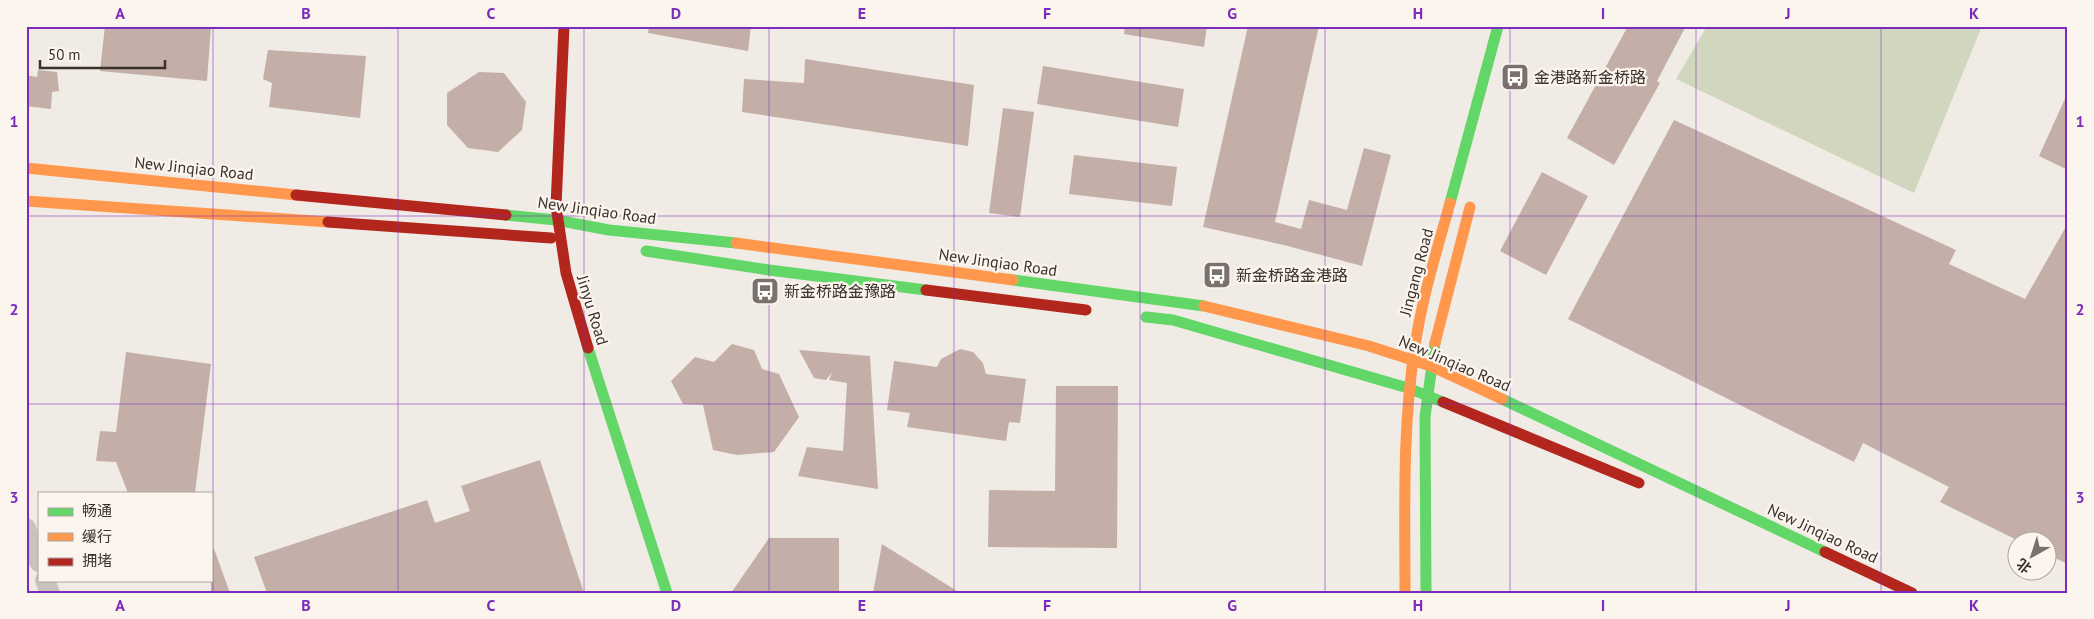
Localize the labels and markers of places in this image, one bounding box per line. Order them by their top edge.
bus stop icon: 金港路新金桥路 [1500,62,1530,92]
place label: 金港路新金桥路 [1534,67,1646,87]
bus stop icon: 新金桥路金港路 [1202,260,1232,290]
place label: 新金桥路金港路 [1236,265,1348,285]
bus stop icon: 新金桥路金豫路 [750,276,780,306]
place label: 新金桥路金豫路 [784,281,896,301]

